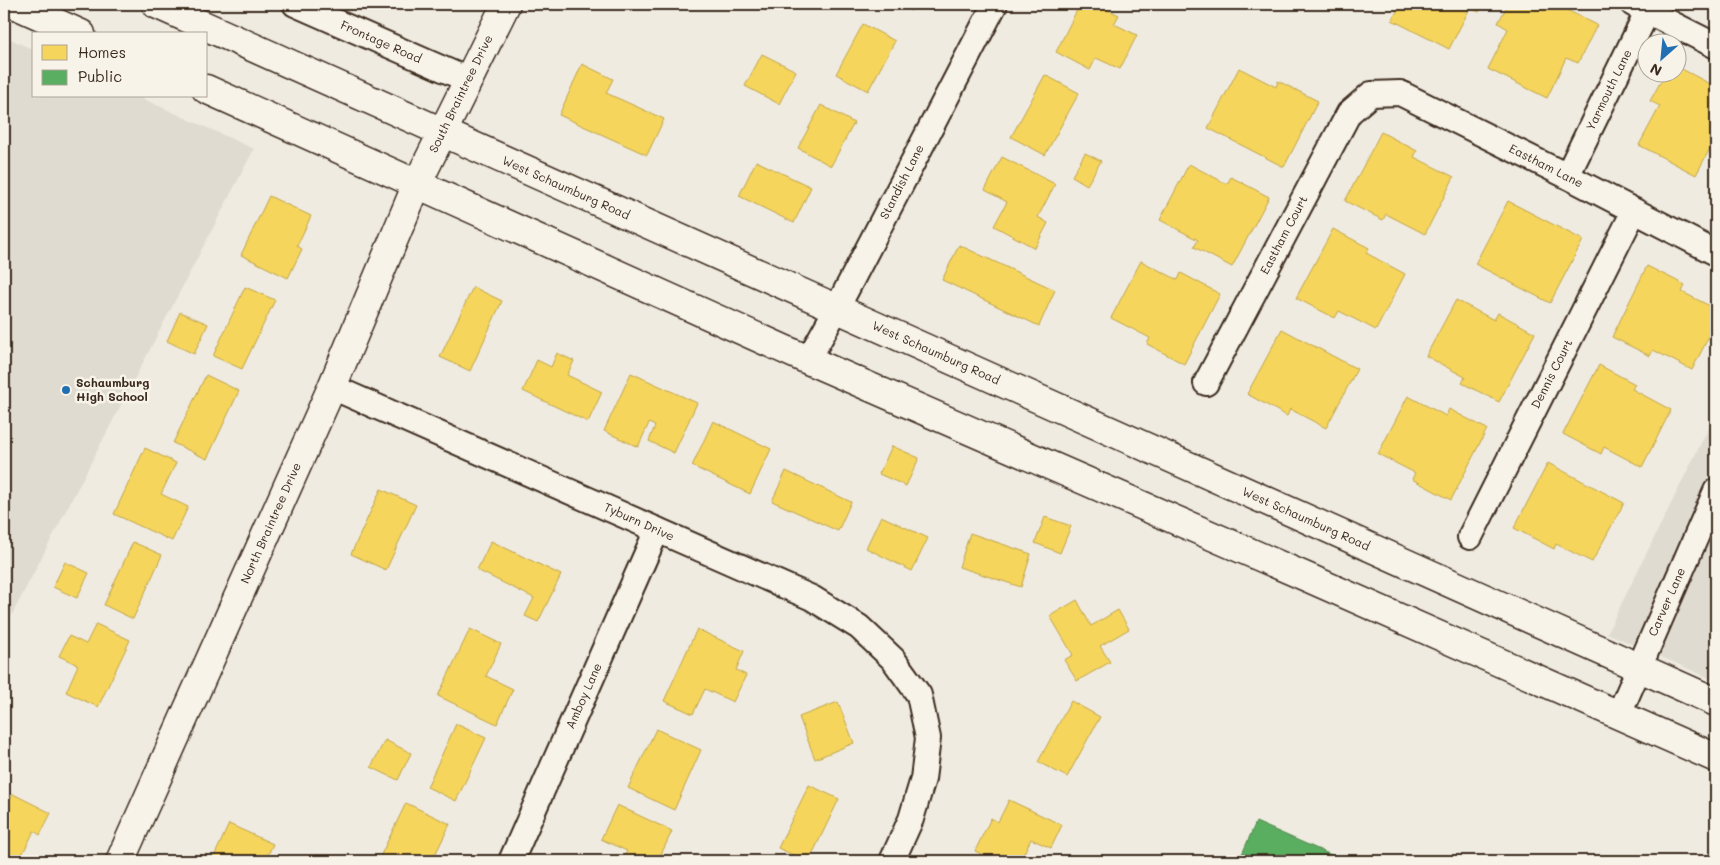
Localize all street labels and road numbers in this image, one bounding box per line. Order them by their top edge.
street label: Frontage Road [338,16,425,66]
street label: South Braintree Drive [425,32,496,155]
street label: Yarmouth Lane [1582,46,1635,133]
street label: Eastham Lane [1507,140,1586,191]
street label: Standish Lane [875,141,927,222]
street label: West Schaumburg Road [500,152,633,223]
street label: Eastham Court [1256,193,1311,277]
street label: West Schaumburg Road [870,317,1003,388]
street label: Dennis Court [1527,336,1575,411]
street label: North Braintree Drive [236,460,304,586]
street label: West Schaumburg Road [1240,483,1373,554]
street label: Tyburn Drive [602,498,677,544]
street label: Carver Lane [1644,565,1688,638]
street label: Amboy Lane [561,660,605,731]

